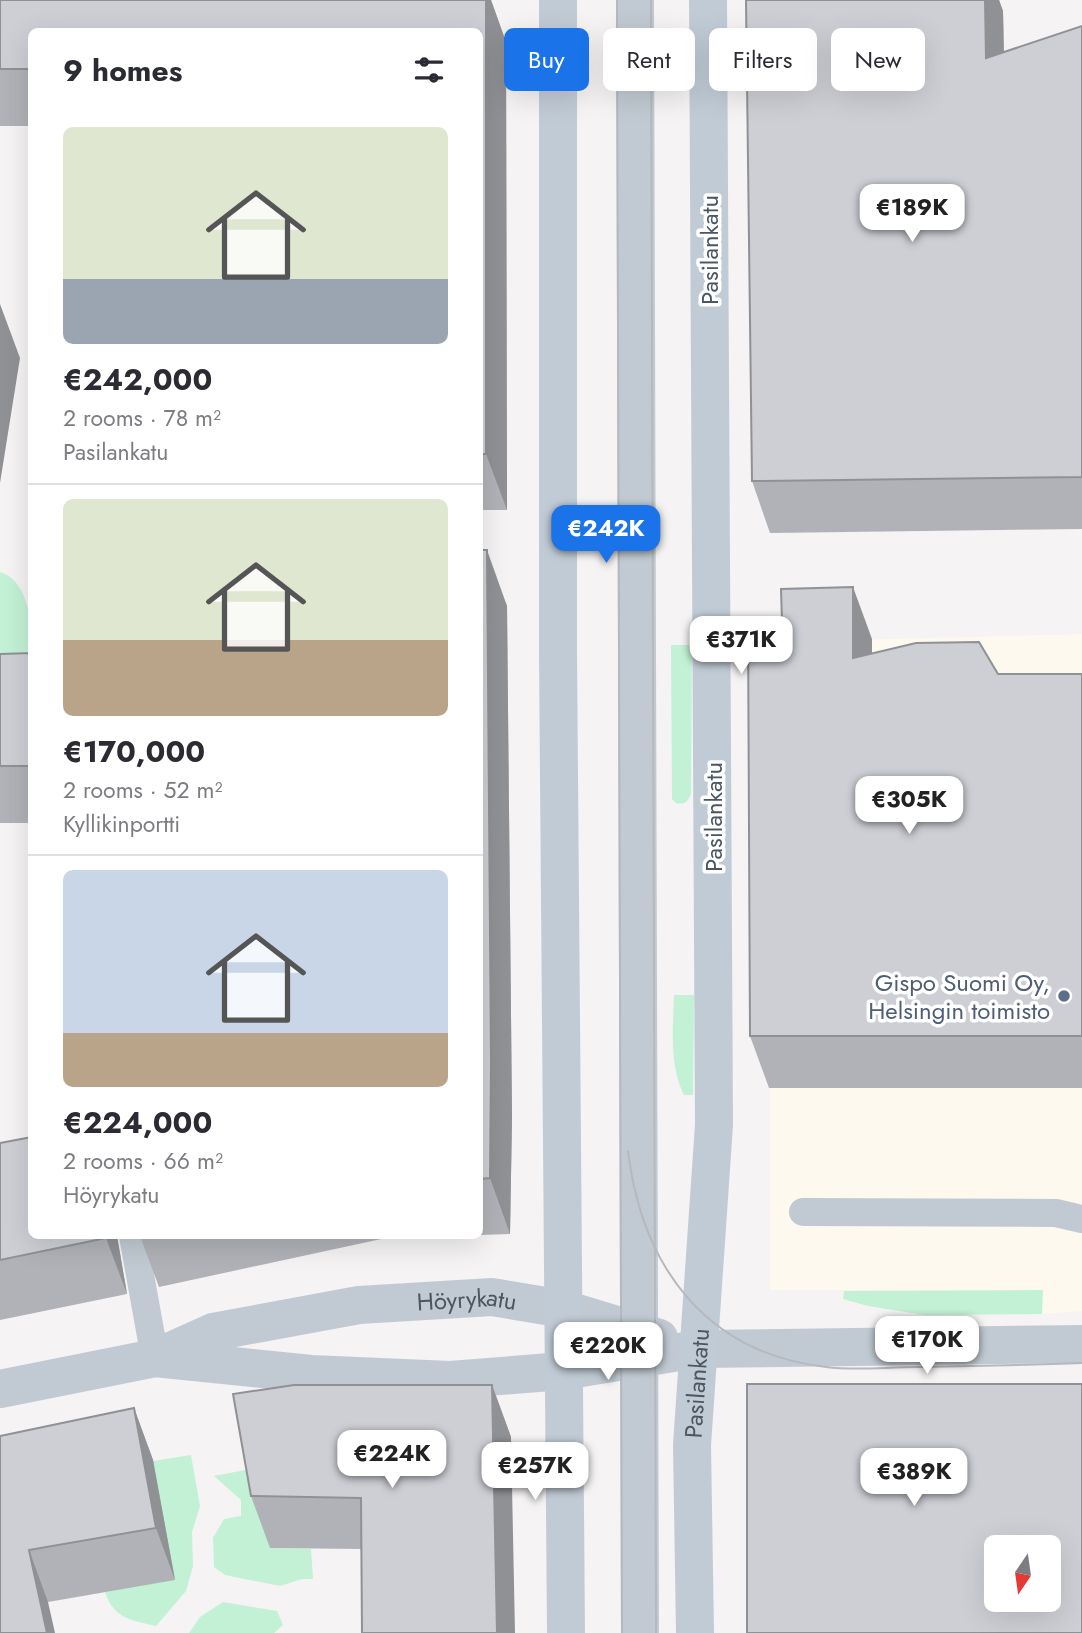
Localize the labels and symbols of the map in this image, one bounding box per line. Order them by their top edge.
pin: €189K [863,184,961,244]
street label: Pasilankatu [692,195,727,305]
pin: €242K [557,505,655,565]
pin: €371K [692,616,790,676]
street label: Pasilankatu [696,762,731,872]
pin: €305K [860,776,958,836]
place label: Gispo Suomi Oy, Helsingin toimisto [868,965,1050,1028]
marker: Gispo Suomi Oy, Helsingin toimisto [1056,988,1072,1004]
street label: Höyrykatu [416,1279,520,1319]
pin: €170K [878,1316,976,1376]
pin: €220K [559,1322,657,1382]
street label: Pasilankatu [675,1327,717,1439]
pin: €224K [343,1430,441,1490]
pin: €257K [486,1442,584,1502]
pin: €389K [865,1448,963,1508]
north arrow [984,1535,1060,1612]

